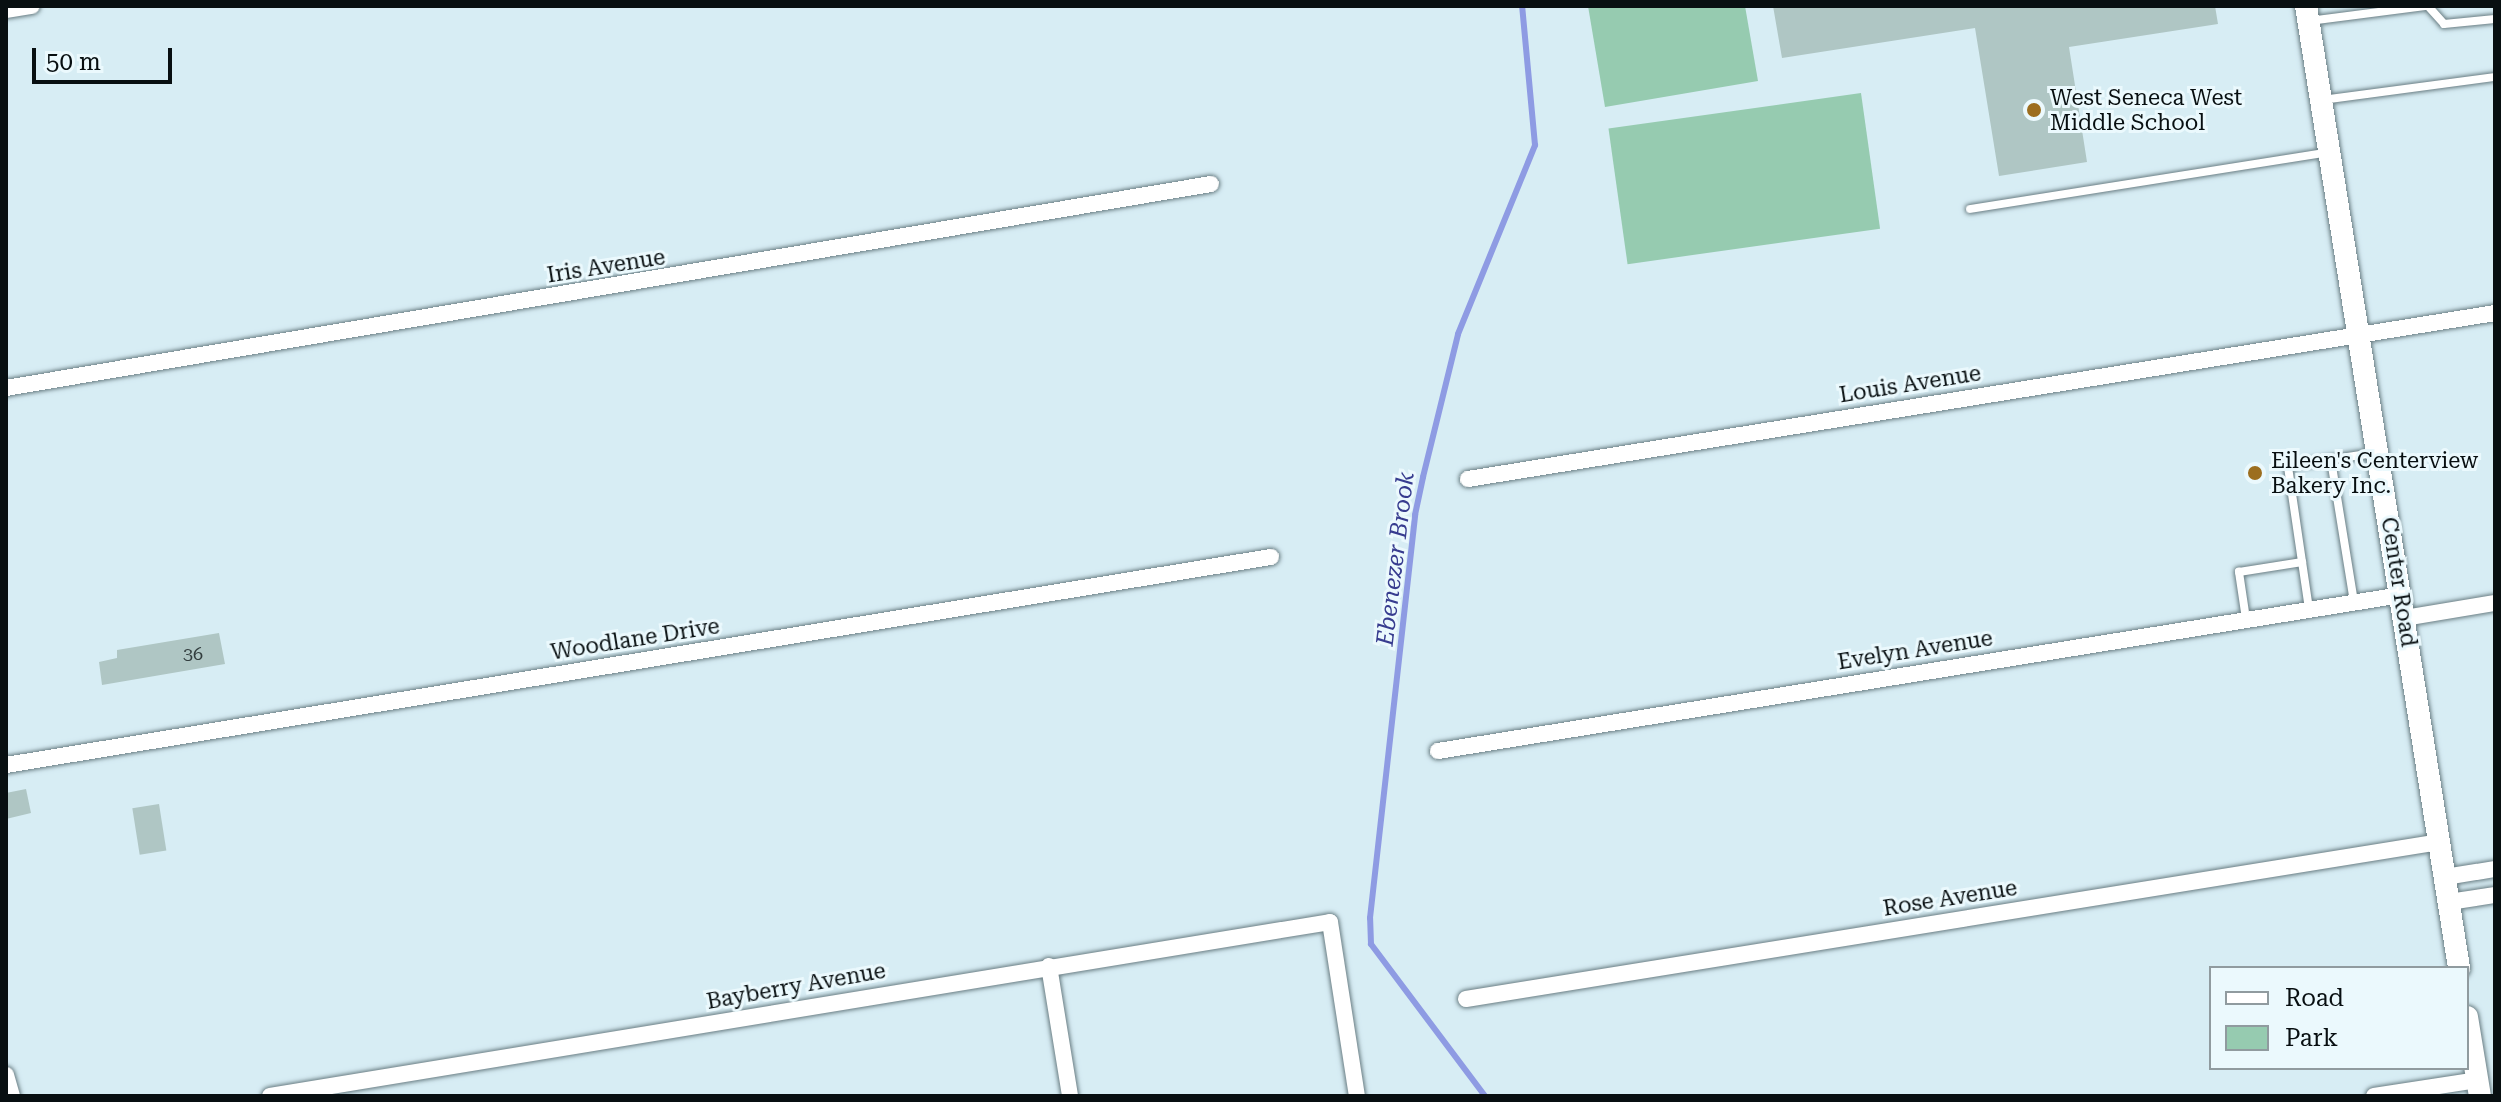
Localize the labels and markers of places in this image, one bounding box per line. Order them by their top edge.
place label: West Seneca West Middle School [2050,84,2242,136]
marker: West Seneca West Middle School [2025,101,2043,119]
place label: Eileen's Centerview Bakery Inc. [2271,447,2478,498]
marker: Eileen's Centerview Bakery Inc. [2246,464,2264,482]

